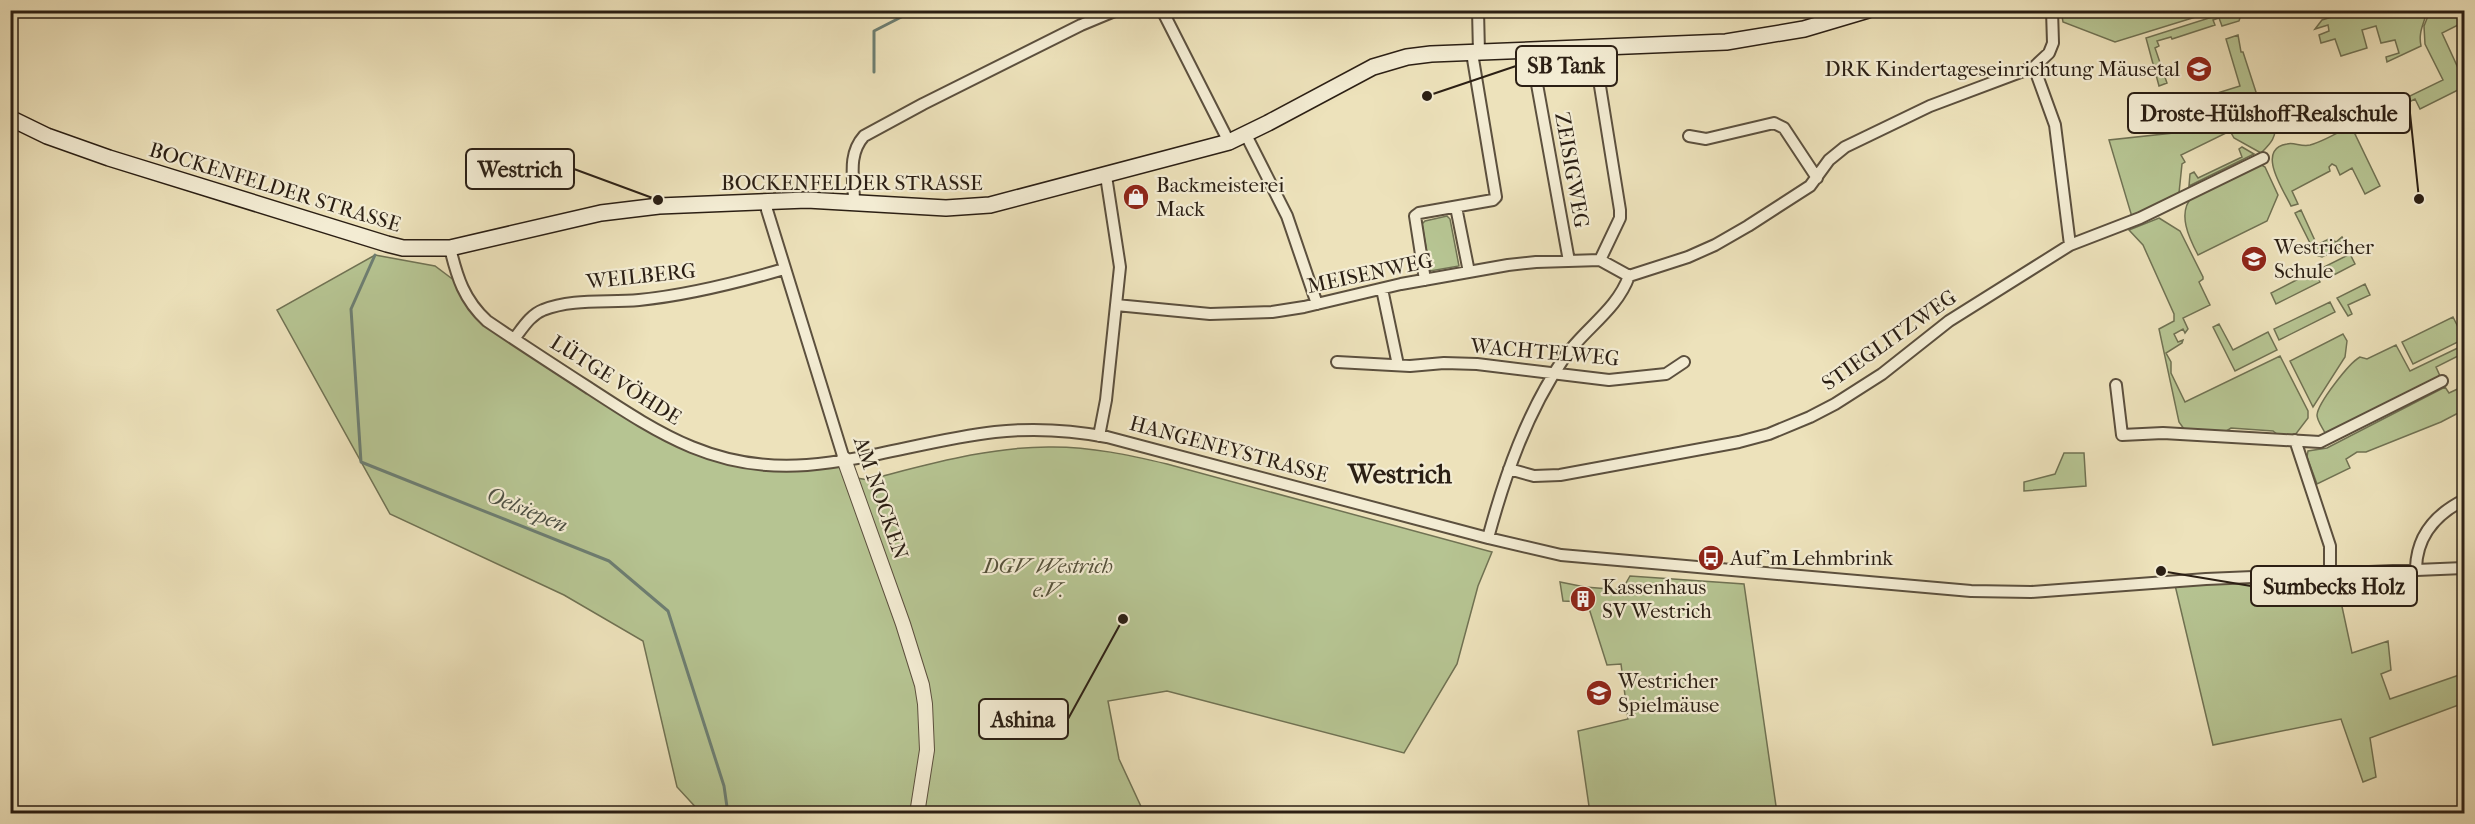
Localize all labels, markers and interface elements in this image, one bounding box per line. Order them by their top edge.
callout: SB Tank [1516,46,1617,86]
text: SB Tank [1527,53,1605,79]
school or university icon: DRK Kindertageseinrichtung Mäusetal [2184,54,2214,84]
place label: DRK Kindertageseinrichtung Mäusetal [1824,57,2180,81]
callout: Droste-Hülshoff-Realschule [2128,93,2410,133]
text: Droste-Hülshoff-Realschule [2140,101,2398,127]
street label: ZEISIGWEG [1550,110,1594,230]
street label: BOCKENFELDER STRASSE [146,137,404,237]
callout: Westrich [466,149,574,189]
text: Westrich [477,157,563,183]
street label: BOCKENFELDER STRASSE [721,171,983,195]
place label: Backmeisterei Mack [1156,173,1284,221]
shop icon: Backmeisterei Mack [1121,182,1151,212]
place label: Westricher Schule [2273,235,2374,283]
school or university icon: Westricher Schule [2239,244,2269,274]
street label: MEISENWEG [1305,248,1435,298]
street label: WEILBERG [584,258,697,294]
street label: STIEGLITZWEG [1817,285,1961,395]
street label: LÜTGE VÖHDE [546,330,686,430]
street label: WACHTELWEG [1469,333,1621,370]
street label: HANGENEYSTRASSE [1127,411,1331,487]
street label: AM NOCKEN [849,433,913,562]
district label: Westrich [1347,458,1453,490]
water label: Oelsiepen [483,482,571,538]
bus stop icon: Auf'm Lehmbrink [1696,543,1726,573]
place label: Auf'm Lehmbrink [1729,546,1893,570]
park label: DGV Westrich e.V. [981,554,1113,602]
callout: Sumbecks Holz [2251,566,2417,606]
text: Sumbecks Holz [2263,574,2405,600]
place label: Kassenhaus SV Westrich [1602,575,1712,623]
building icon: Kassenhaus SV Westrich [1568,584,1598,614]
place label: Westricher Spielmäuse [1617,669,1719,717]
school or university icon: Westricher Spielmäuse [1584,678,1614,708]
callout: Ashina [979,699,1068,739]
text: Ashina [989,707,1056,733]

